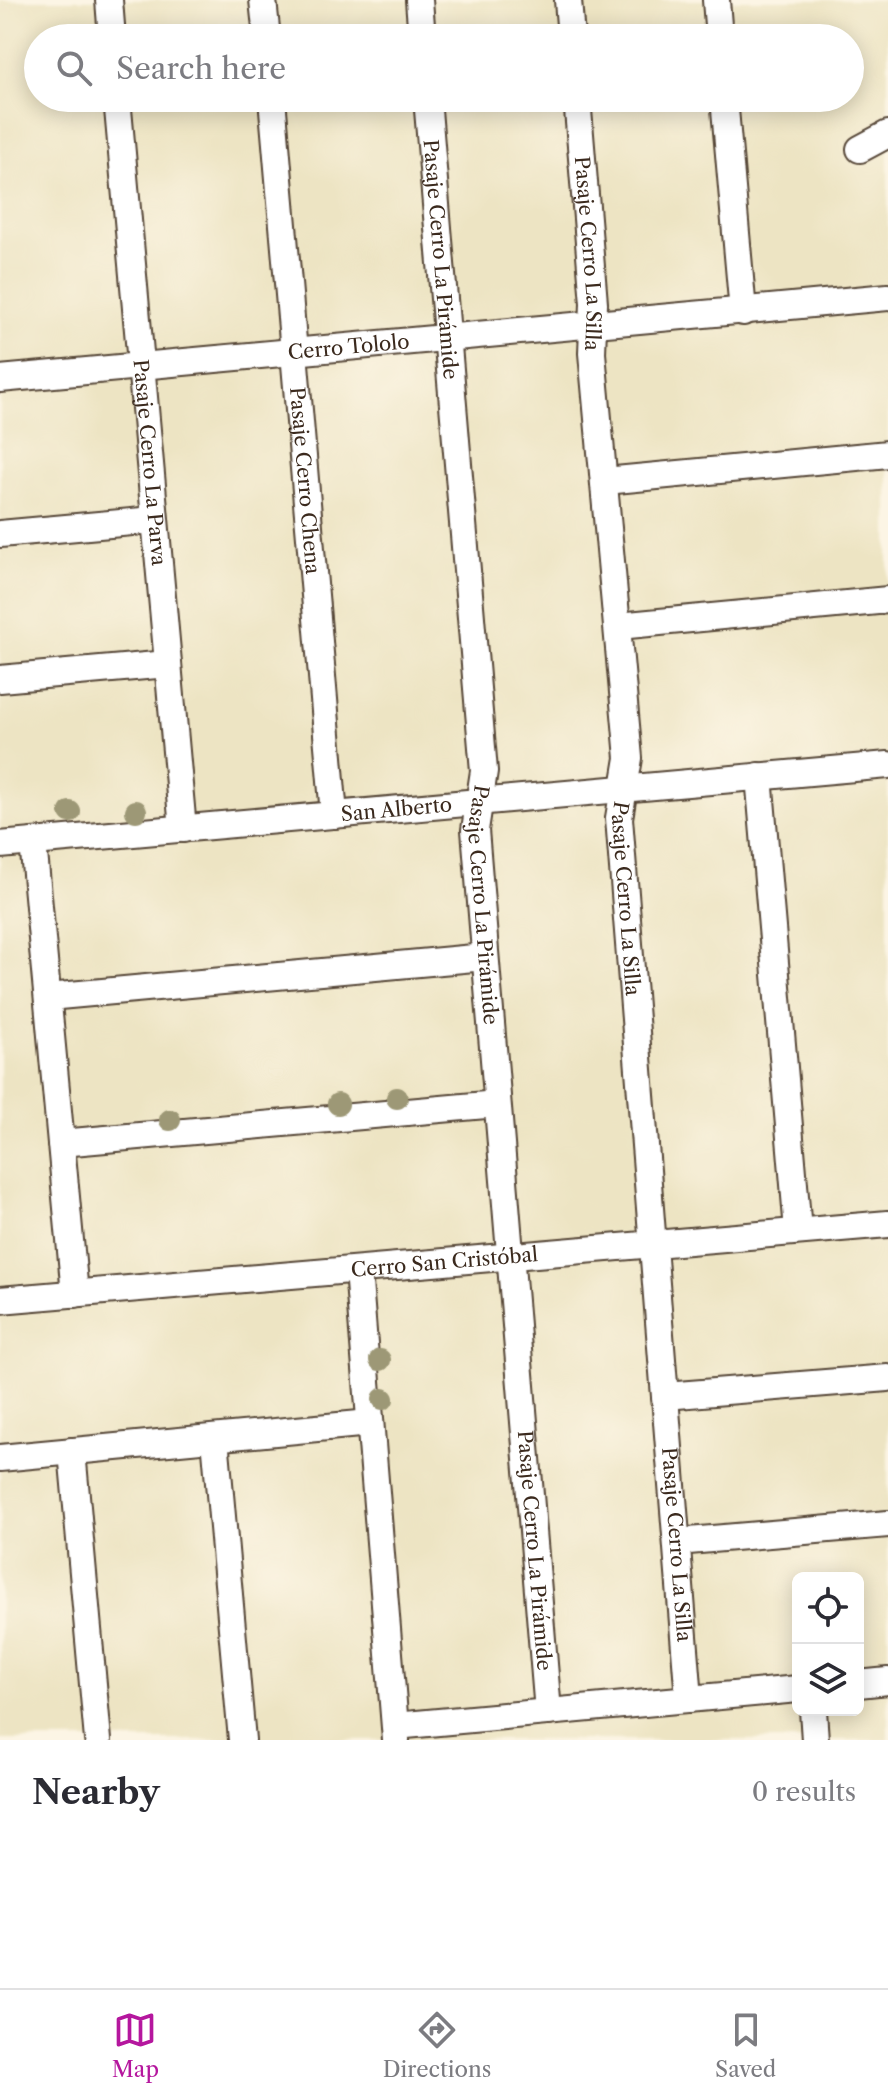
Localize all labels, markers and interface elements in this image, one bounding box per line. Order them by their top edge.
search box [24,24,864,112]
icon: search [52,46,96,90]
text: Search here [116,50,286,87]
street label: Pasaje Cerro La Pirámide [419,138,463,380]
street label: Pasaje Cerro La Silla [570,155,606,352]
street label: Cerro Tololo [287,329,410,364]
street label: Pasaje Cerro La Parva [129,358,171,567]
street label: Pasaje Cerro Chena [285,386,325,576]
street label: Pasaje Cerro La Pirámide [463,783,503,1026]
street label: San Alberto [340,792,453,826]
street label: Pasaje Cerro La Silla [607,799,645,997]
street label: Cerro San Cristóbal [350,1242,539,1282]
street label: Pasaje Cerro La Pirámide [513,1429,557,1671]
street label: Pasaje Cerro La Silla [657,1446,696,1643]
map controls [792,1572,864,1716]
button: locate [792,1572,864,1644]
button: layers [792,1644,864,1716]
text: Nearby [32,1771,160,1813]
text: 0 results [752,1776,856,1808]
tab: Map [112,2008,159,2083]
tab: Directions [383,2008,491,2083]
tab: Saved [715,2008,776,2083]

